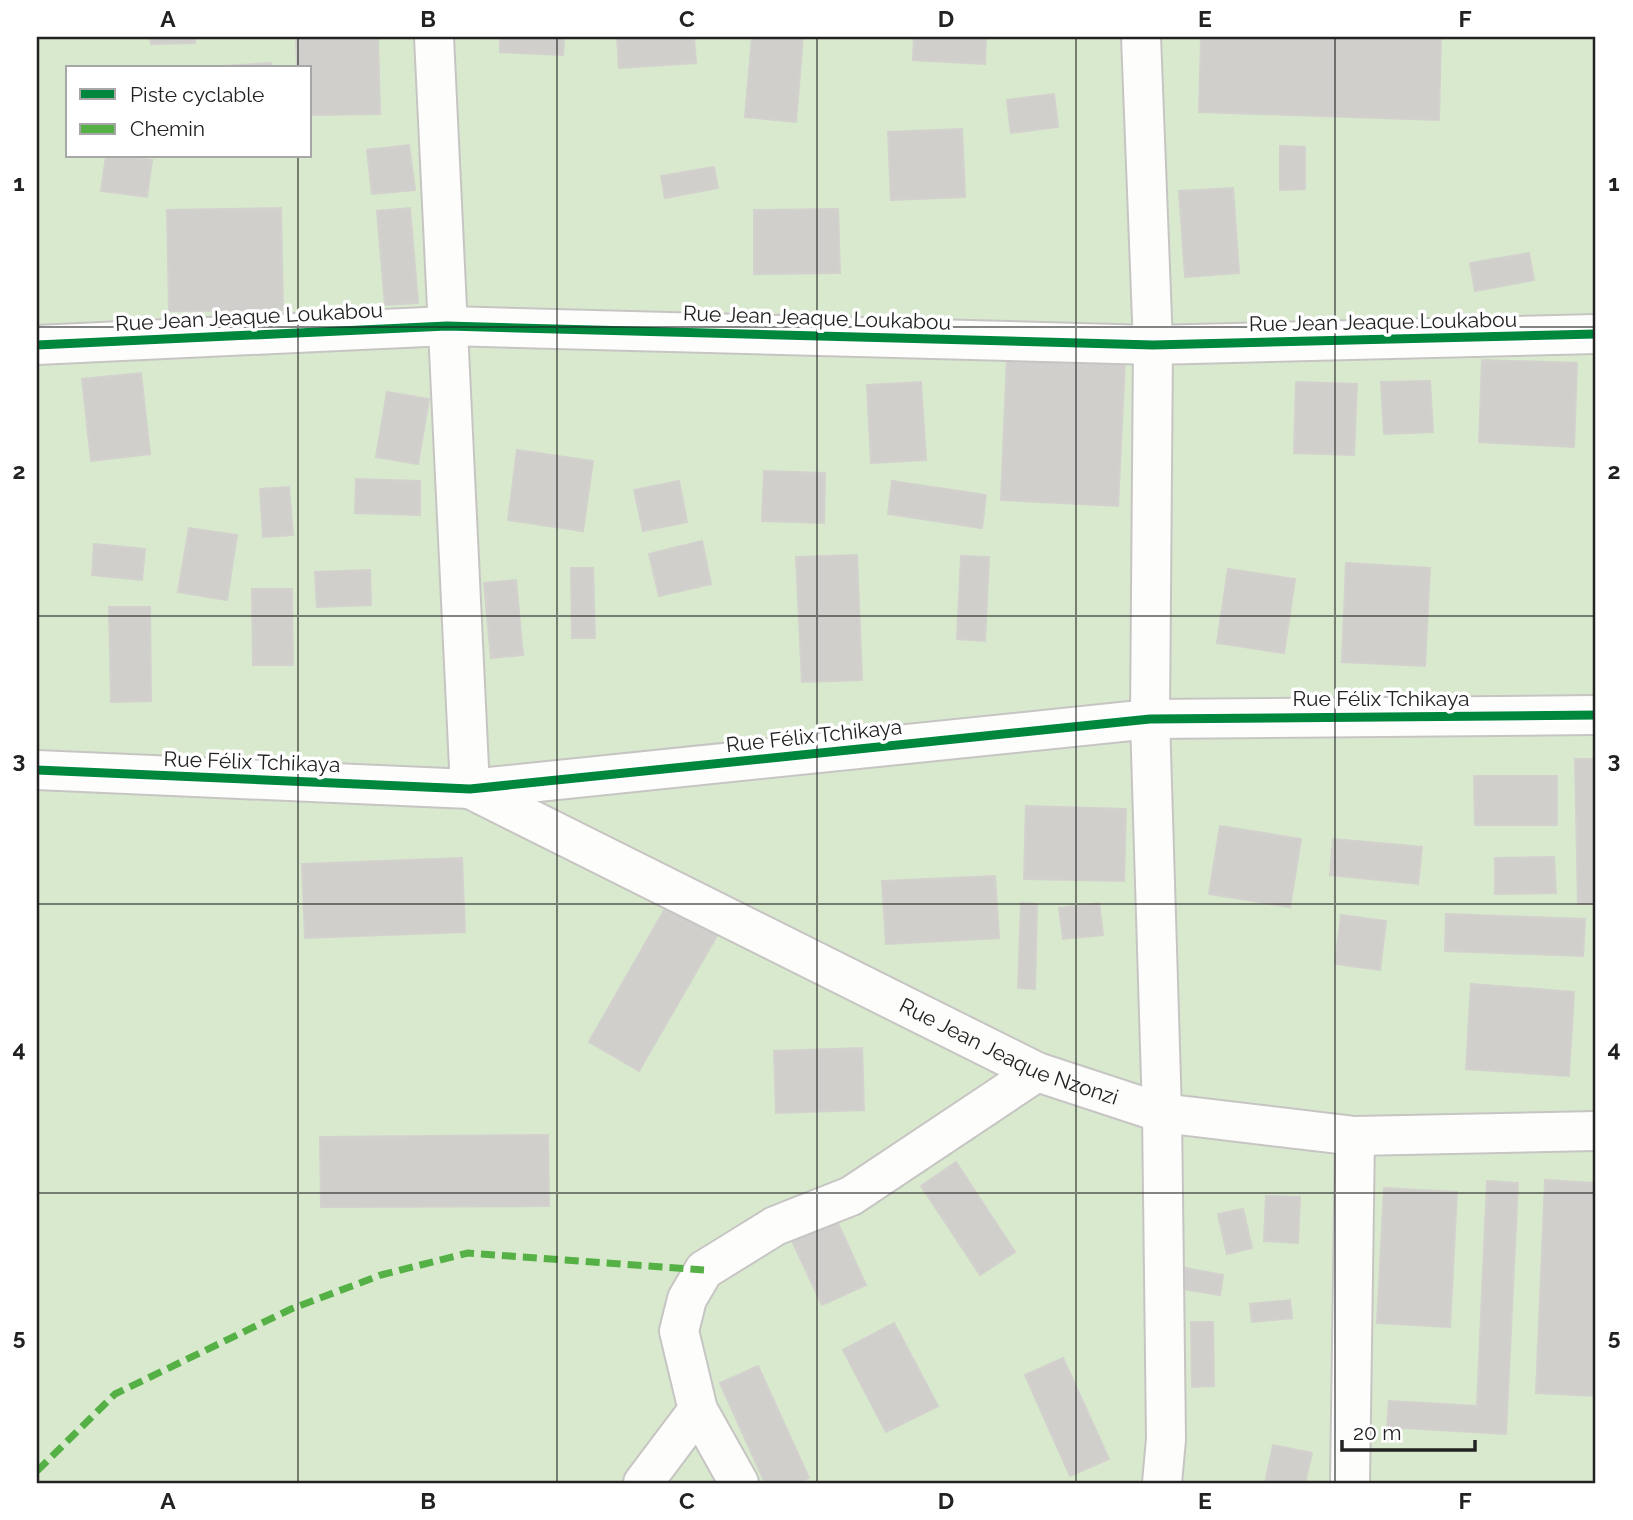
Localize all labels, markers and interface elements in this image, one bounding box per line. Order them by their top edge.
text: A [160,5,176,32]
text: B [420,5,436,32]
text: C [679,5,695,32]
text: D [938,5,954,32]
text: E [1198,5,1212,32]
text: F [1458,5,1472,32]
legend [66,66,312,158]
text: Piste cyclable [130,82,264,107]
text: Chemin [130,116,205,141]
text: 1 [13,169,25,196]
text: 1 [1608,169,1620,196]
street label: Rue Jean Jeaque Loukabou [114,297,383,336]
street label: Rue Jean Jeaque Loukabou [683,300,951,335]
street label: Rue Jean Jeaque Loukabou [1249,307,1517,336]
text: 2 [13,457,25,484]
text: 2 [1608,457,1620,484]
street label: Rue Félix Tchikaya [1293,686,1469,711]
street label: Rue Félix Tchikaya [725,714,903,757]
text: 3 [13,746,25,773]
street label: Rue Félix Tchikaya [163,746,341,777]
text: 3 [1608,746,1620,773]
street label: Rue Jean Jeaque Nzonzi [896,992,1122,1110]
text: 4 [12,1035,26,1062]
text: 4 [1607,1035,1621,1062]
text: 5 [13,1323,26,1350]
text: 5 [1608,1323,1621,1350]
scale bar [1342,1408,1476,1452]
text: 20 m [1353,1420,1401,1445]
text: A [160,1487,176,1514]
text: B [420,1487,436,1514]
text: C [679,1487,695,1514]
text: D [938,1487,954,1514]
text: E [1198,1487,1212,1514]
text: F [1458,1487,1472,1514]

